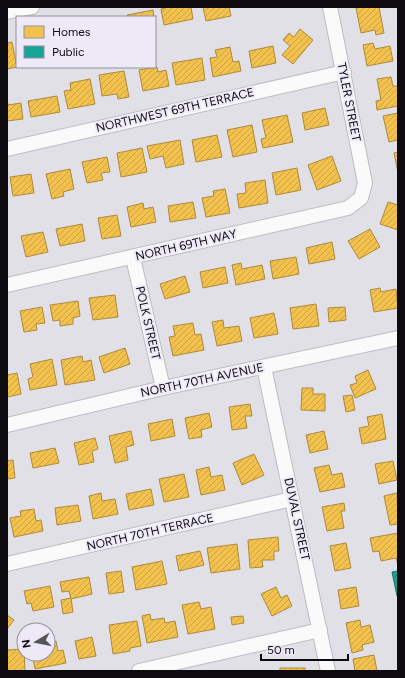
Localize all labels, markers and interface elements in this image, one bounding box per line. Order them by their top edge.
legend [16,16,156,68]
text: Homes [52,25,91,39]
text: Public [52,45,85,59]
street label: TYLER STREET [334,61,364,143]
street label: NORTHWEST 69TH TERRACE [95,85,255,135]
street label: NORTH 69TH WAY [134,226,239,263]
street label: POLK STREET [133,285,163,362]
street label: NORTH 70TH AVENUE [139,360,265,400]
street label: DUVAL STREET [281,476,313,562]
street label: NORTH 70TH TERRACE [85,511,215,553]
north arrow [16,622,56,662]
scale bar [261,636,348,662]
text: N [20,638,34,649]
text: 50 m [267,643,295,657]

